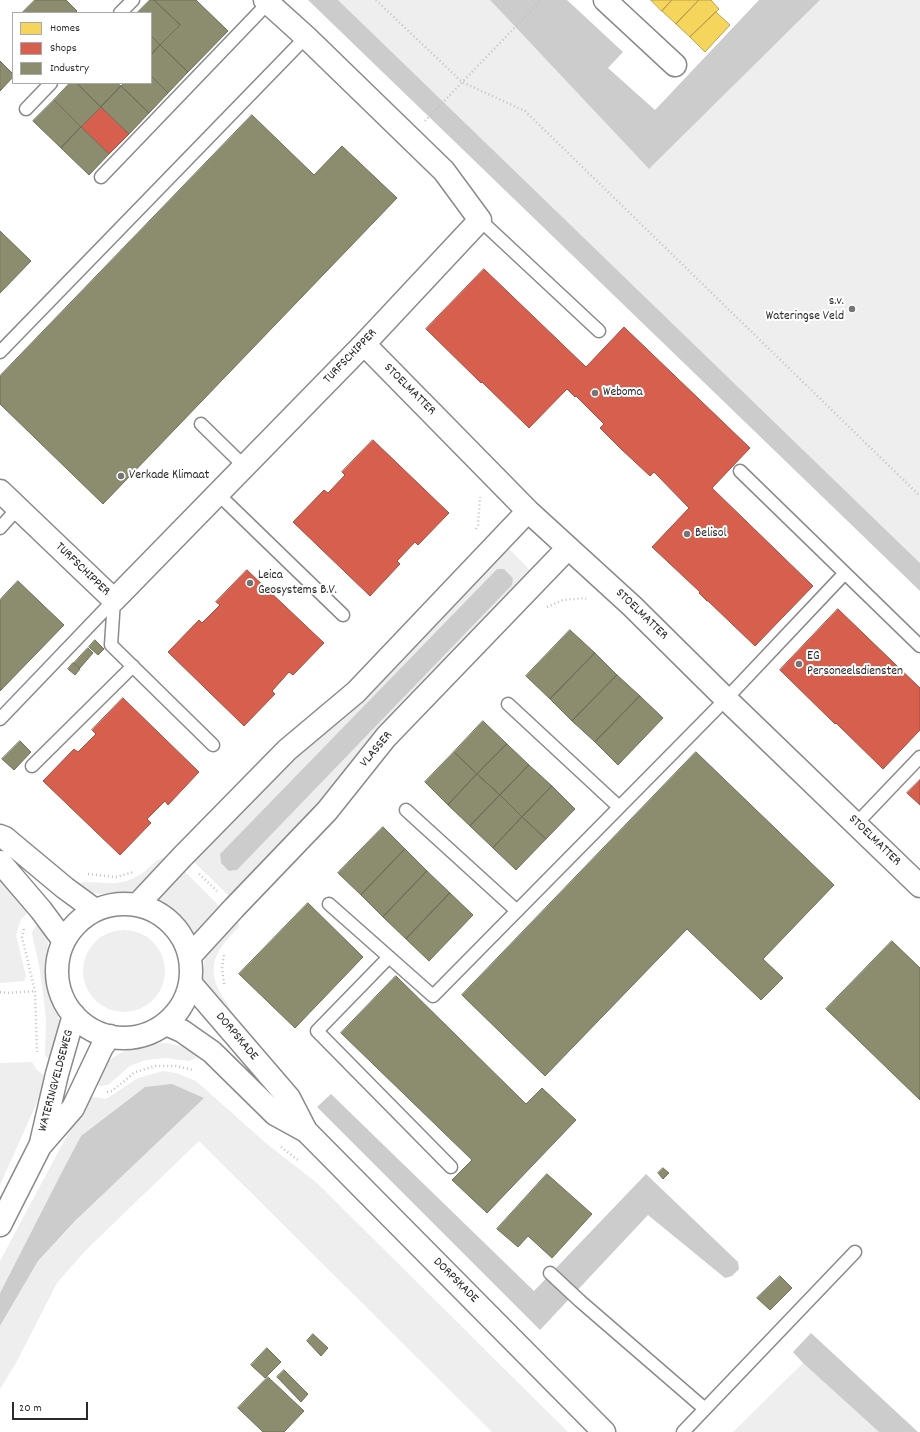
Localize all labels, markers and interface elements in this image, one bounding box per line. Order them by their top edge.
legend [12,12,152,84]
text: Homes [50,20,80,37]
text: Shops [50,40,77,57]
text: Industry [50,60,89,77]
place label: s.v. Wateringse Veld [766,294,844,325]
marker: s.v. Wateringse Veld [847,304,857,314]
street label: TURFSCHIPPER [321,326,381,388]
street label: STOELMATTER [380,361,438,419]
place label: Weboma [603,385,643,401]
marker: Weboma [590,388,600,398]
place label: Verkade Klimaat [129,468,209,484]
marker: Verkade Klimaat [116,471,126,481]
place label: Belisol [695,526,727,542]
marker: Belisol [682,529,692,539]
street label: TURFSCHIPPER [51,540,113,600]
place label: Leica Geosystems B.V. [258,568,337,599]
marker: Leica Geosystems B.V. [245,578,255,588]
street label: STOELMATTER [611,586,671,644]
place label: EG Personeelsdiensten [807,649,903,680]
marker: EG Personeelsdiensten [794,659,804,669]
street label: VLASSER [357,729,397,771]
street label: STOELMATTER [844,812,904,870]
street label: DORPSKADE [211,1010,261,1064]
street label: WATERINGVELDSEWEG [36,1028,78,1134]
street label: DORPSKADE [429,1255,481,1307]
scale bar [14,1394,90,1420]
text: 20 m [19,1400,42,1417]

